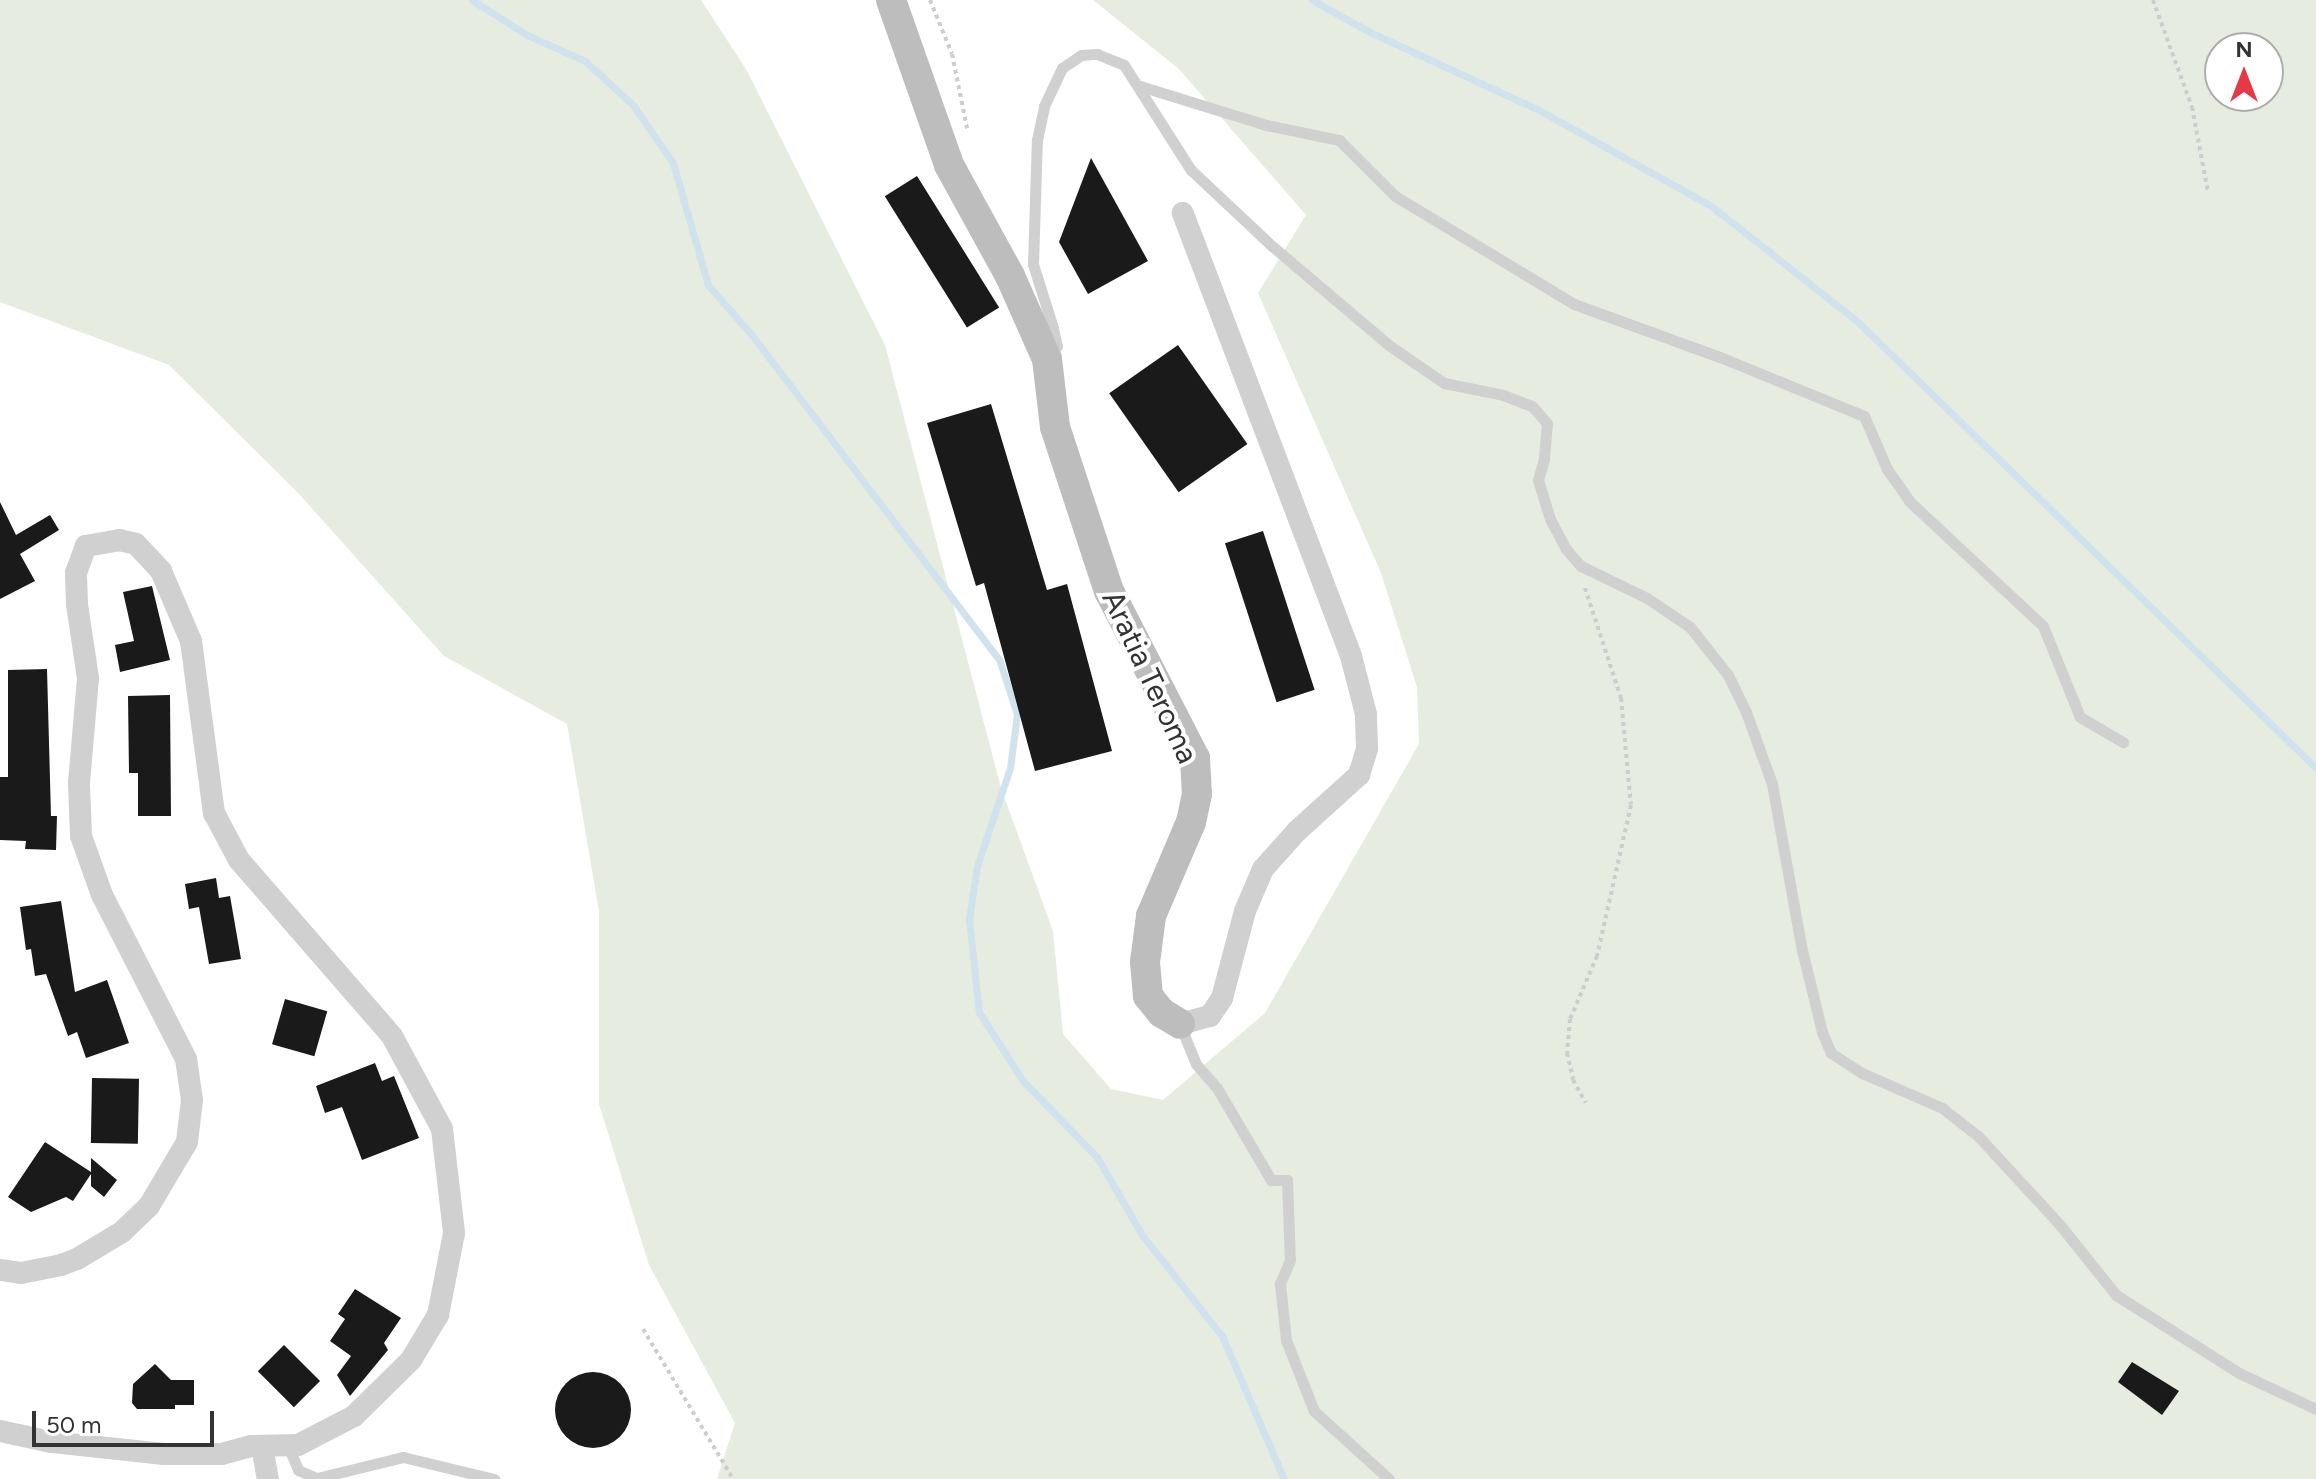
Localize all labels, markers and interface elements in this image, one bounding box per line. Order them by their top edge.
north arrow [2204,32,2284,112]
text: N [2235,36,2253,63]
street label: Aratia Teroma [1094,585,1206,769]
scale bar [36,1395,218,1445]
text: 50 m [46,1410,102,1439]

